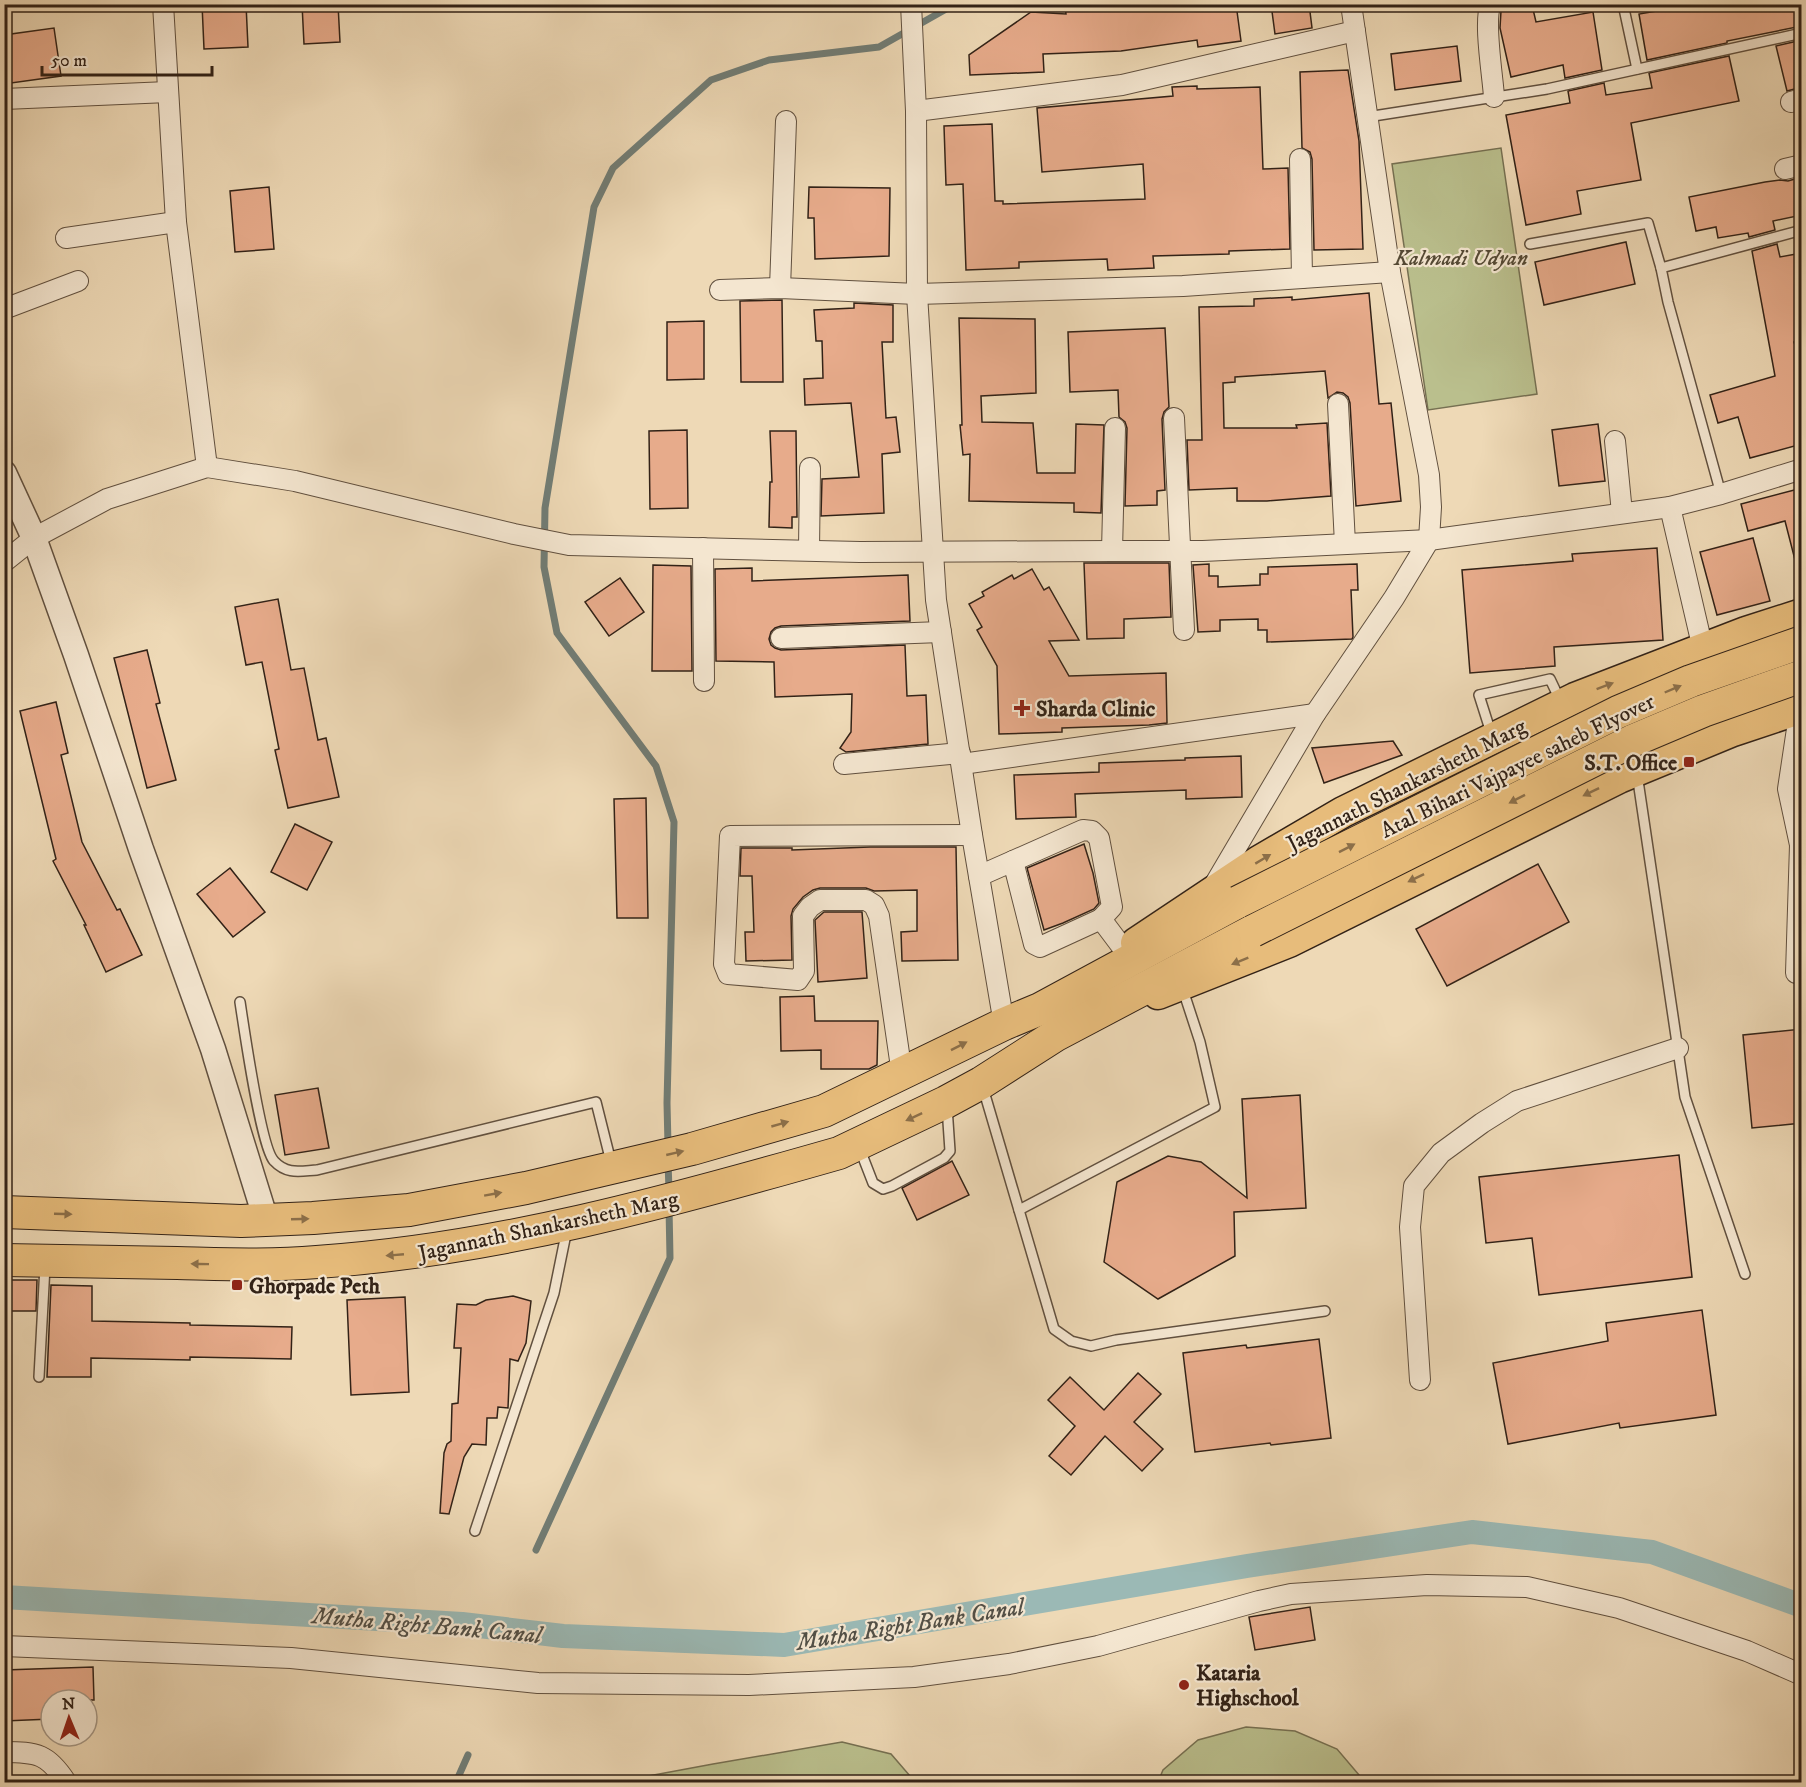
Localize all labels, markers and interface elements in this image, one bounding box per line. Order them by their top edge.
scale bar [42,39,212,77]
text: 50 m [51,50,87,72]
park label: Kalmadi Udyan [1393,245,1528,272]
one-way arrow [1596,681,1614,690]
one-way arrow [1664,683,1682,693]
street label: Atal Bihari Vajpayee saheb Flyover [1376,688,1660,845]
place label: Sharda Clinic [1036,696,1156,723]
marker: Sharda Clinic [1013,699,1031,717]
street label: Jagannath Shankarsheth Marg [1281,713,1531,858]
place label: S.T. Office [1584,750,1677,777]
marker: S.T. Office [1682,755,1696,769]
one-way arrow [1583,787,1600,797]
one-way arrow [1508,794,1525,804]
one-way arrow [1339,843,1356,853]
one-way arrow [1255,854,1271,865]
one-way arrow [1408,874,1425,883]
one-way arrow [1231,957,1249,966]
one-way arrow [950,1042,967,1051]
one-way arrow [906,1112,923,1121]
one-way arrow [772,1119,790,1128]
one-way arrow [666,1148,685,1157]
street label: Jagannath Shankarsheth Marg [414,1186,681,1268]
one-way arrow [484,1189,503,1198]
one-way arrow [53,1210,72,1219]
one-way arrow [290,1214,309,1224]
one-way arrow [385,1250,404,1260]
one-way arrow [191,1259,210,1268]
place label: Ghorpade Peth [249,1273,380,1300]
marker: Ghorpade Peth [230,1278,244,1292]
water label: Mutha Right Bank Canal [792,1592,1029,1658]
water label: Mutha Right Bank Canal [309,1601,545,1651]
place label: Kataria Highschool [1196,1660,1299,1712]
marker: Kataria Highschool [1177,1678,1191,1692]
north arrow [39,1688,99,1748]
text: N [62,1694,75,1714]

